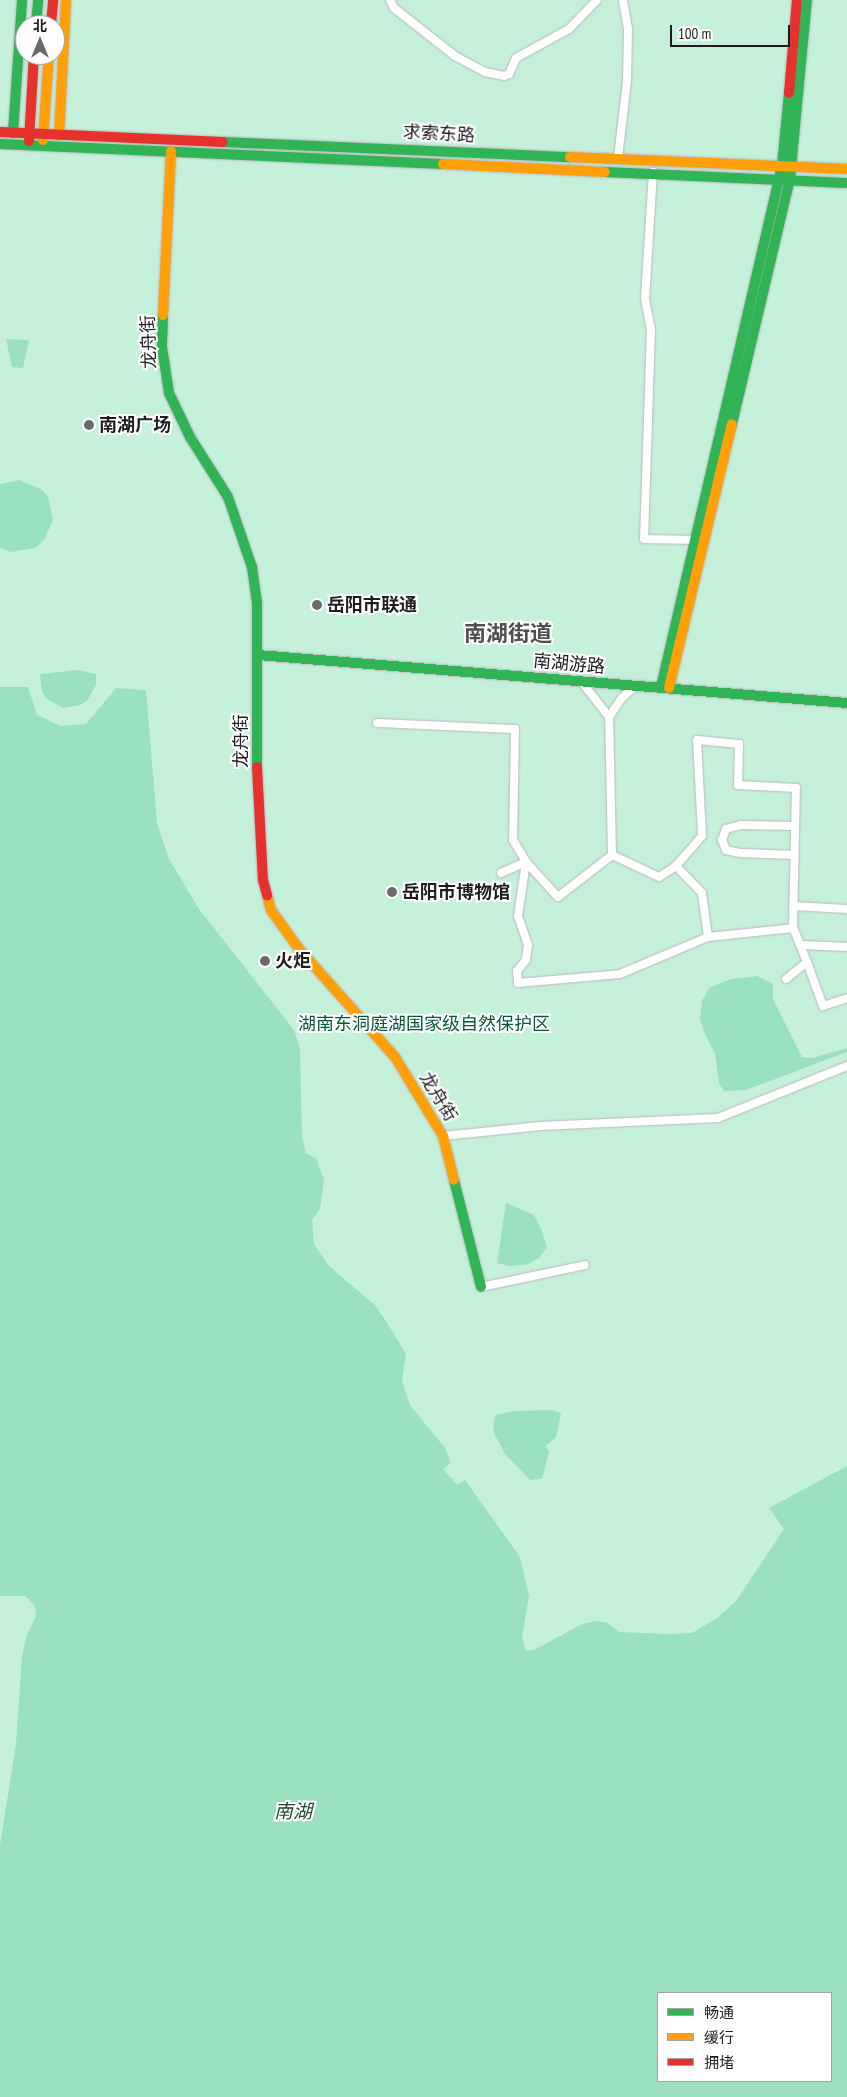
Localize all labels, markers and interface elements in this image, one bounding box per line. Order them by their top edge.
north arrow [15,15,65,65]
scale bar [672,15,792,47]
text: 北 [33,17,47,35]
text: 100 m [678,24,711,43]
street label: 求索东路 [402,121,476,147]
street label: 龙舟街 [137,315,161,369]
place label: 南湖广场 [99,414,171,436]
marker: 南湖广场 [83,419,95,431]
place label: 岳阳市联通 [327,594,417,616]
marker: 岳阳市联通 [311,599,323,611]
district label: 南湖街道 [464,621,552,647]
street label: 南湖游路 [532,650,606,678]
street label: 龙舟街 [230,714,252,768]
place label: 岳阳市博物馆 [402,881,510,903]
marker: 岳阳市博物馆 [386,886,398,898]
place label: 火炬 [275,950,311,972]
marker: 火炬 [259,955,271,967]
park label: 湖南东洞庭湖国家级自然保护区 [298,1013,550,1035]
street label: 龙舟街 [415,1068,461,1126]
water label: 南湖 [274,1801,312,1823]
legend [657,1992,832,2082]
text: 畅通 [704,2003,734,2022]
text: 缓行 [704,2028,734,2047]
text: 拥堵 [704,2053,734,2072]

